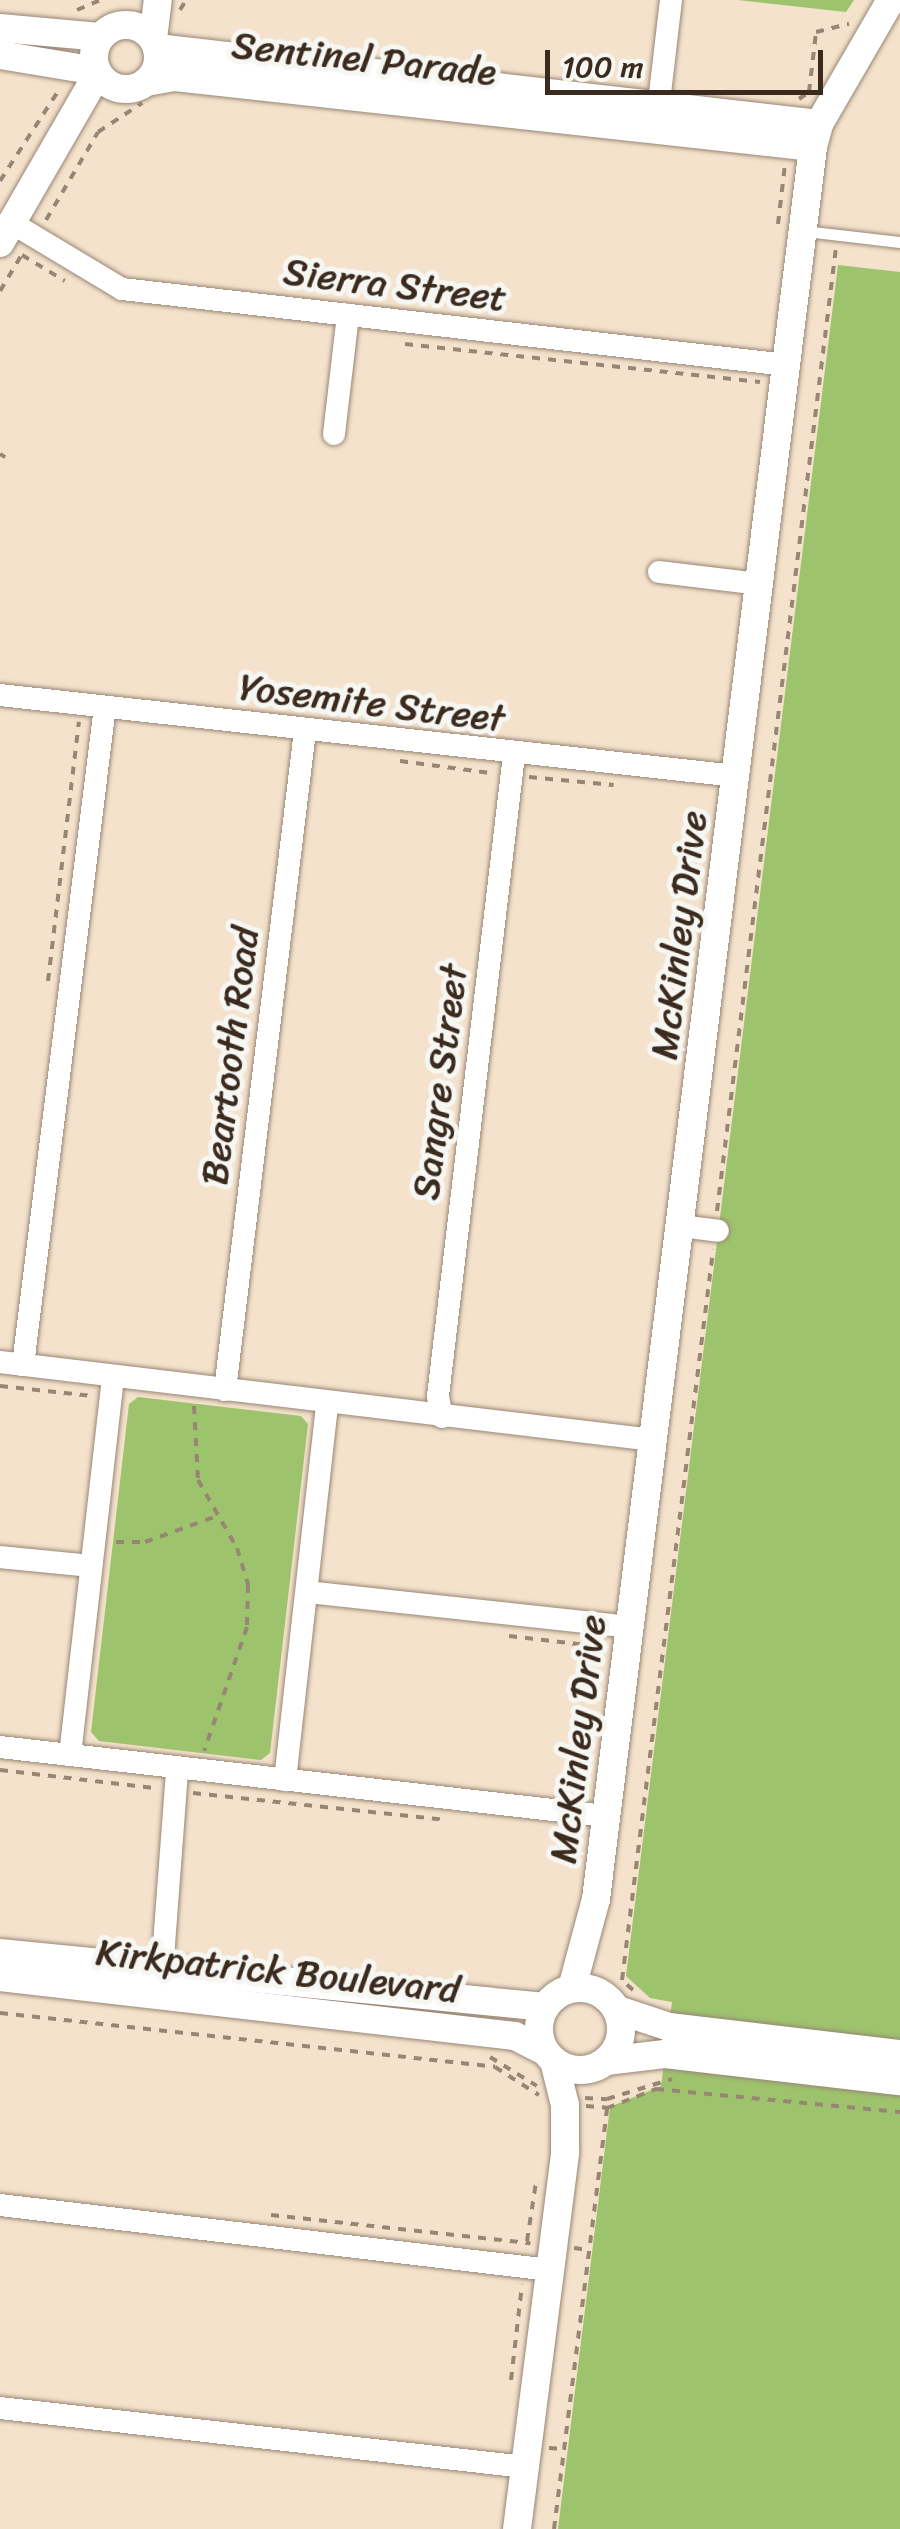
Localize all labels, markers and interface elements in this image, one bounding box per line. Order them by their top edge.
street label: Sentinel Parade [229,22,499,96]
scale bar [550,30,828,92]
text: 100 m [562,40,644,94]
street label: Sierra Street [281,249,509,321]
street label: Yosemite Street [236,664,508,742]
street label: McKinley Drive [641,808,717,1062]
street label: Beartooth Road [192,924,268,1188]
street label: Sangre Street [403,961,477,1203]
street label: McKinley Drive [540,1612,616,1866]
street label: Kirkpatrick Boulevard [94,1929,462,2013]

